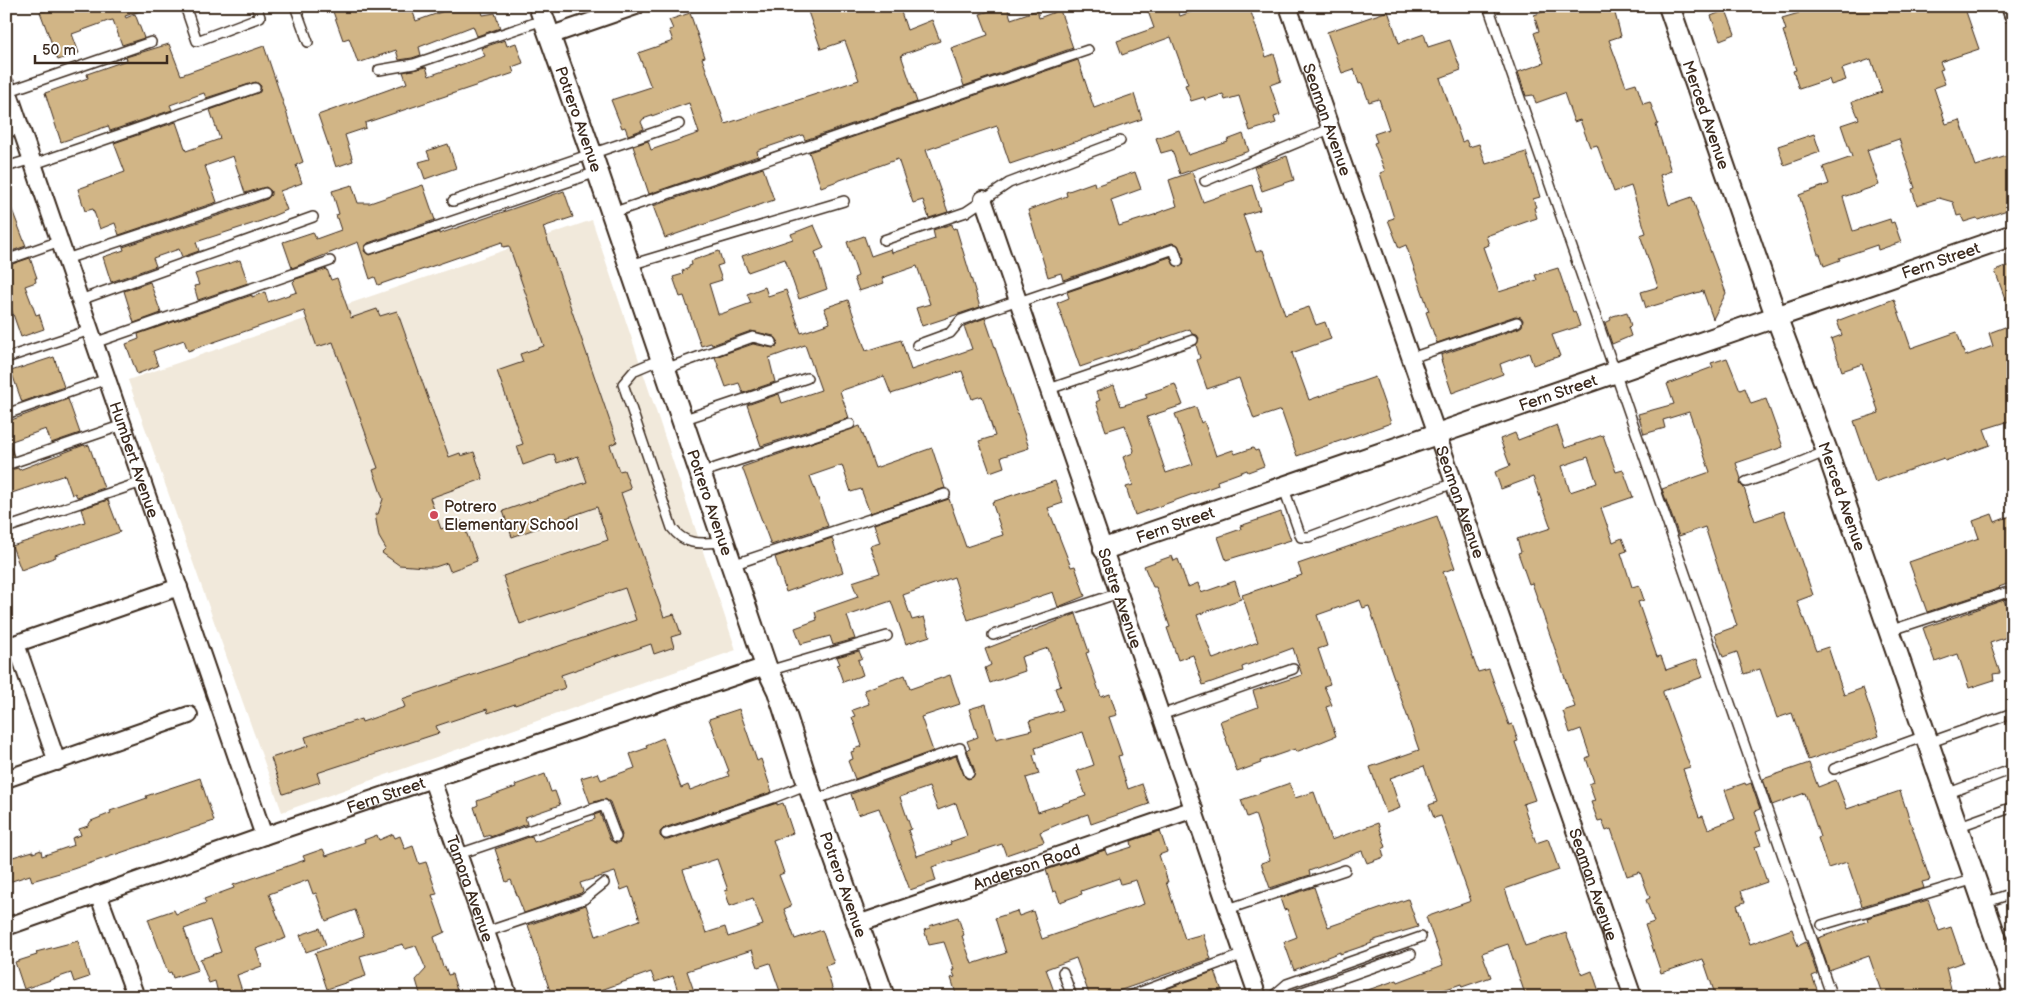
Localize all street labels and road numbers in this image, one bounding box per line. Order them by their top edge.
street label: Merced Avenue [1678,58,1733,173]
street label: Seaman Avenue [1298,61,1355,179]
street label: Potrero Avenue [550,64,605,175]
street label: Fern Street [1899,239,1983,284]
street label: Fern Street [1517,371,1600,416]
street label: Humbert Avenue [105,399,162,521]
street label: Merced Avenue [1813,439,1869,554]
street label: Seaman Avenue [1431,444,1488,561]
street label: Potrero Avenue [682,447,736,559]
street label: Fern Street [1134,504,1217,548]
street label: Sastre Avenue [1093,546,1145,652]
street label: Fern Street [345,774,428,818]
street label: Seaman Avenue [1564,826,1621,944]
street label: Potrero Avenue [815,829,870,941]
street label: Tamora Avenue [441,833,497,945]
street label: Anderson Road [971,841,1083,895]

